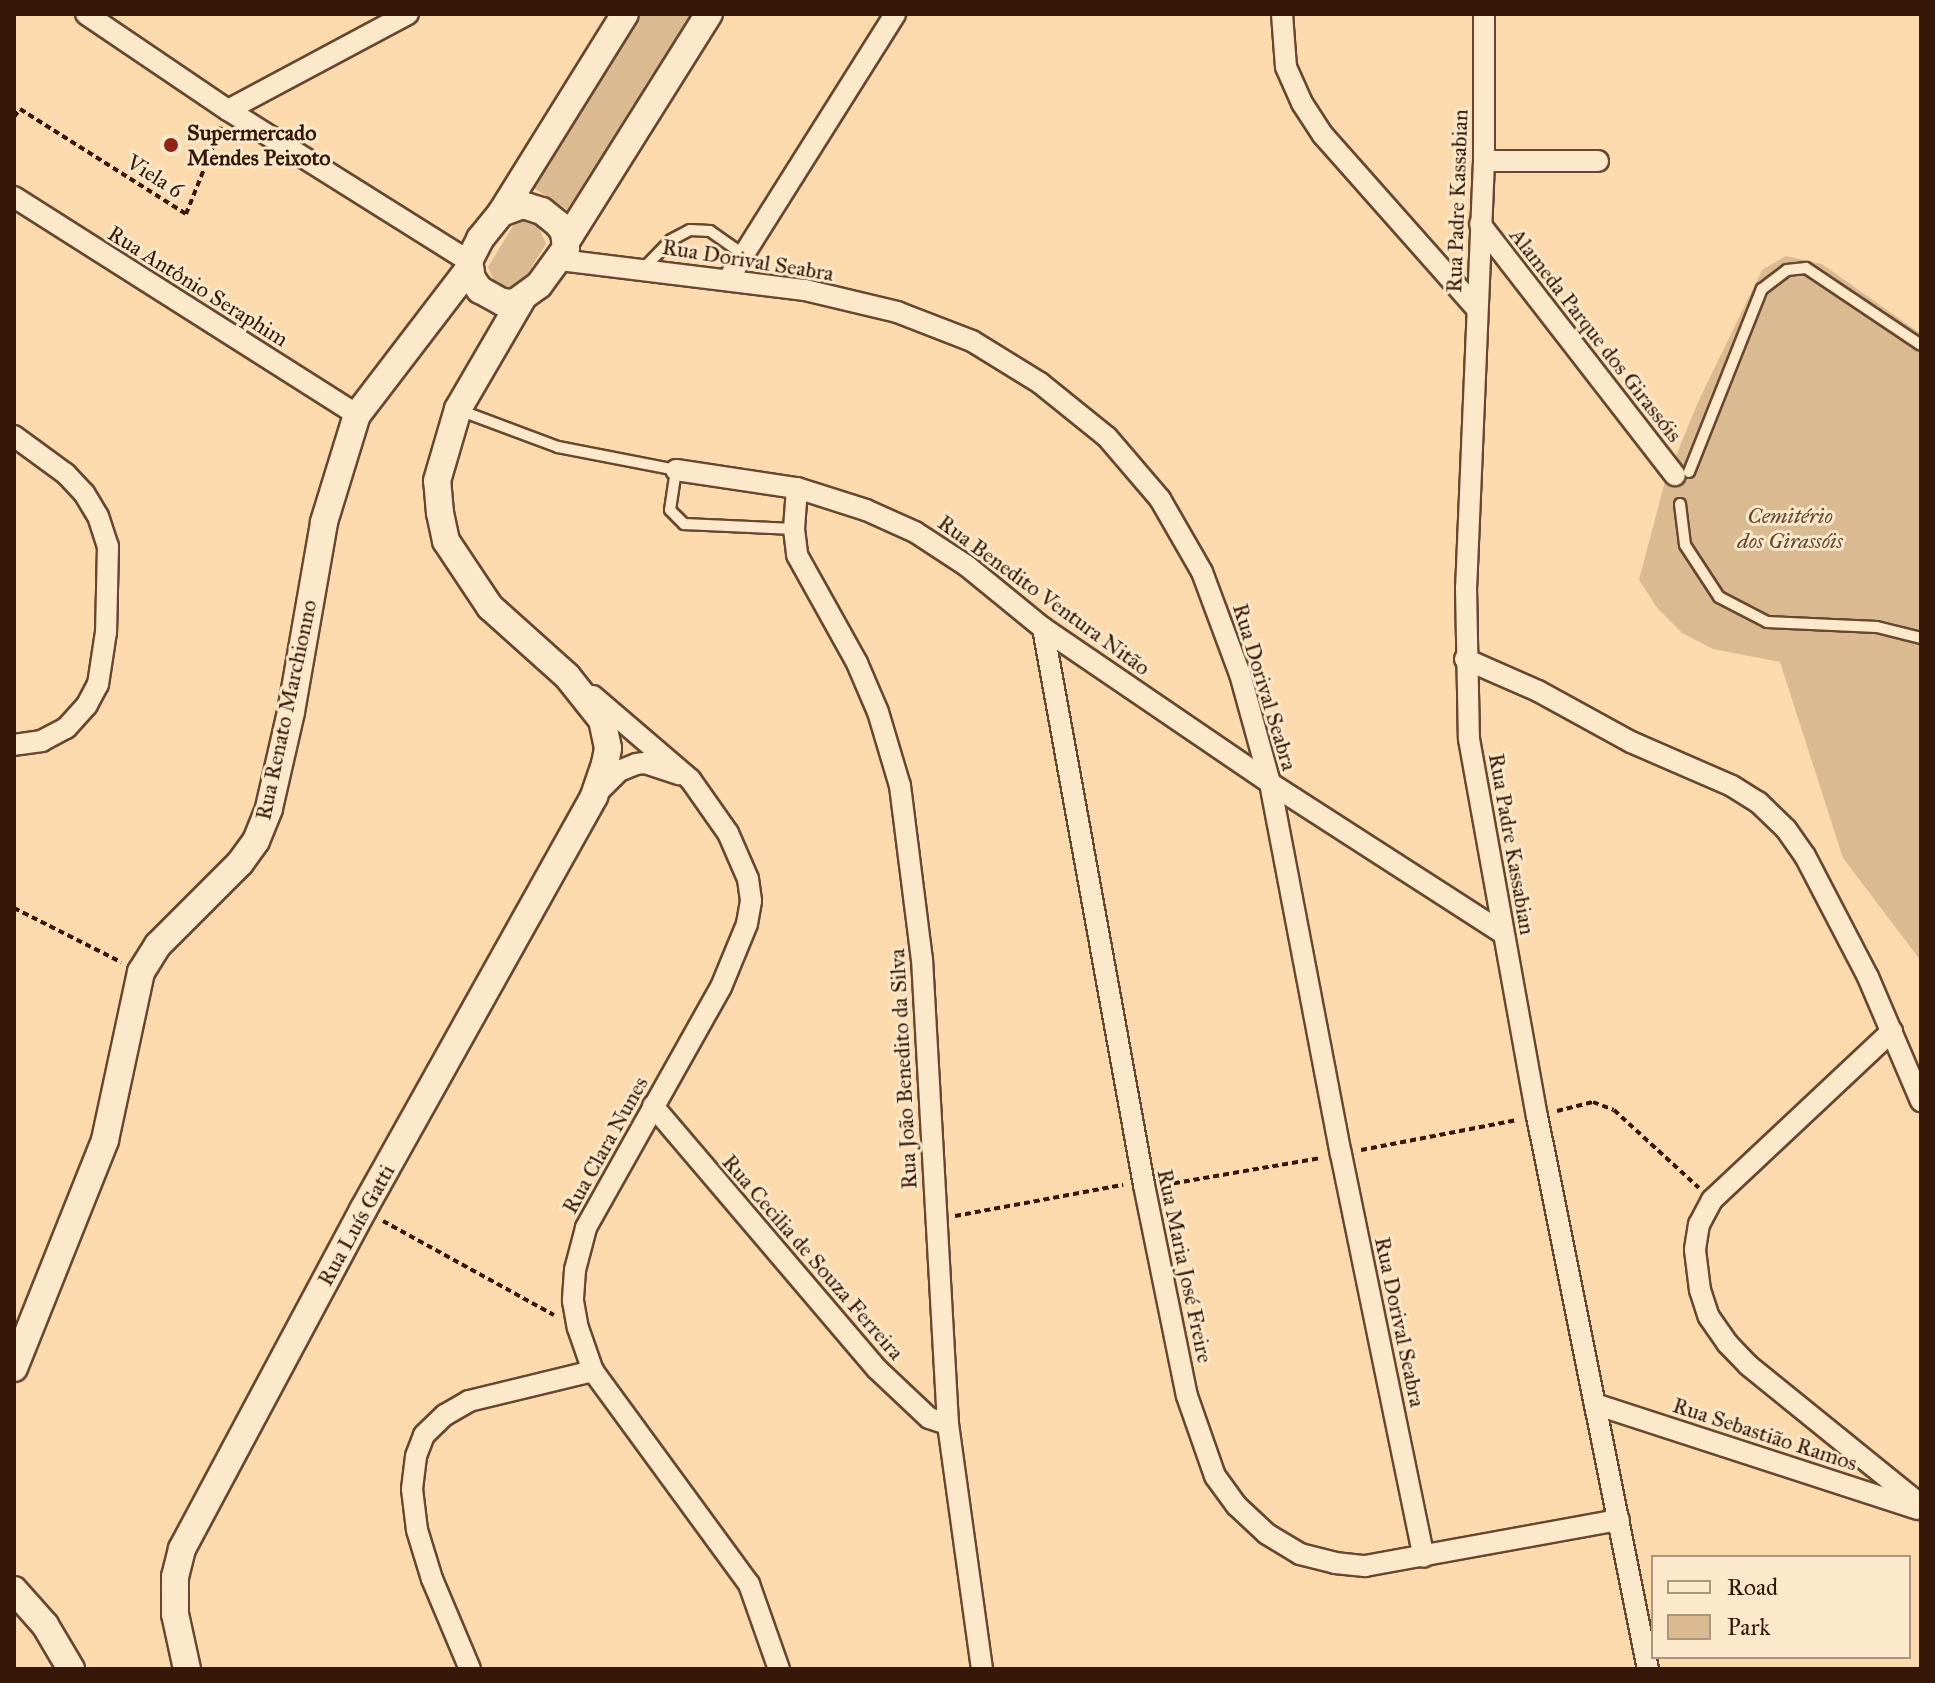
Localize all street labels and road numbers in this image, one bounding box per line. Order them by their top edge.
street label: Rua Padre Kassabian [1441,109,1473,293]
street label: Viela 6 [122,148,188,204]
street label: Rua Antônio Seraphim [103,220,293,352]
street label: Alameda Parque dos Girassóis [1504,223,1688,447]
street label: Rua Dorival Seabra [660,233,836,287]
street label: Rua Benedito Ventura Nitão [933,509,1155,681]
street label: Rua Renato Marchionno [250,598,322,822]
street label: Rua Dorival Seabra [1227,600,1303,774]
street label: Rua Padre Kassabian [1483,751,1541,937]
street label: Rua João Benedito da Silva [884,948,922,1190]
street label: Rua Clara Nunes [556,1072,654,1218]
street label: Rua Cecilia de Souza Ferreira [717,1149,909,1365]
street label: Rua Luís Gatti [312,1160,400,1290]
street label: Rua Maria José Freire [1152,1167,1218,1365]
street label: Rua Dorival Seabra [1369,1234,1431,1410]
street label: Rua Sebastião Ramos [1669,1392,1861,1476]

